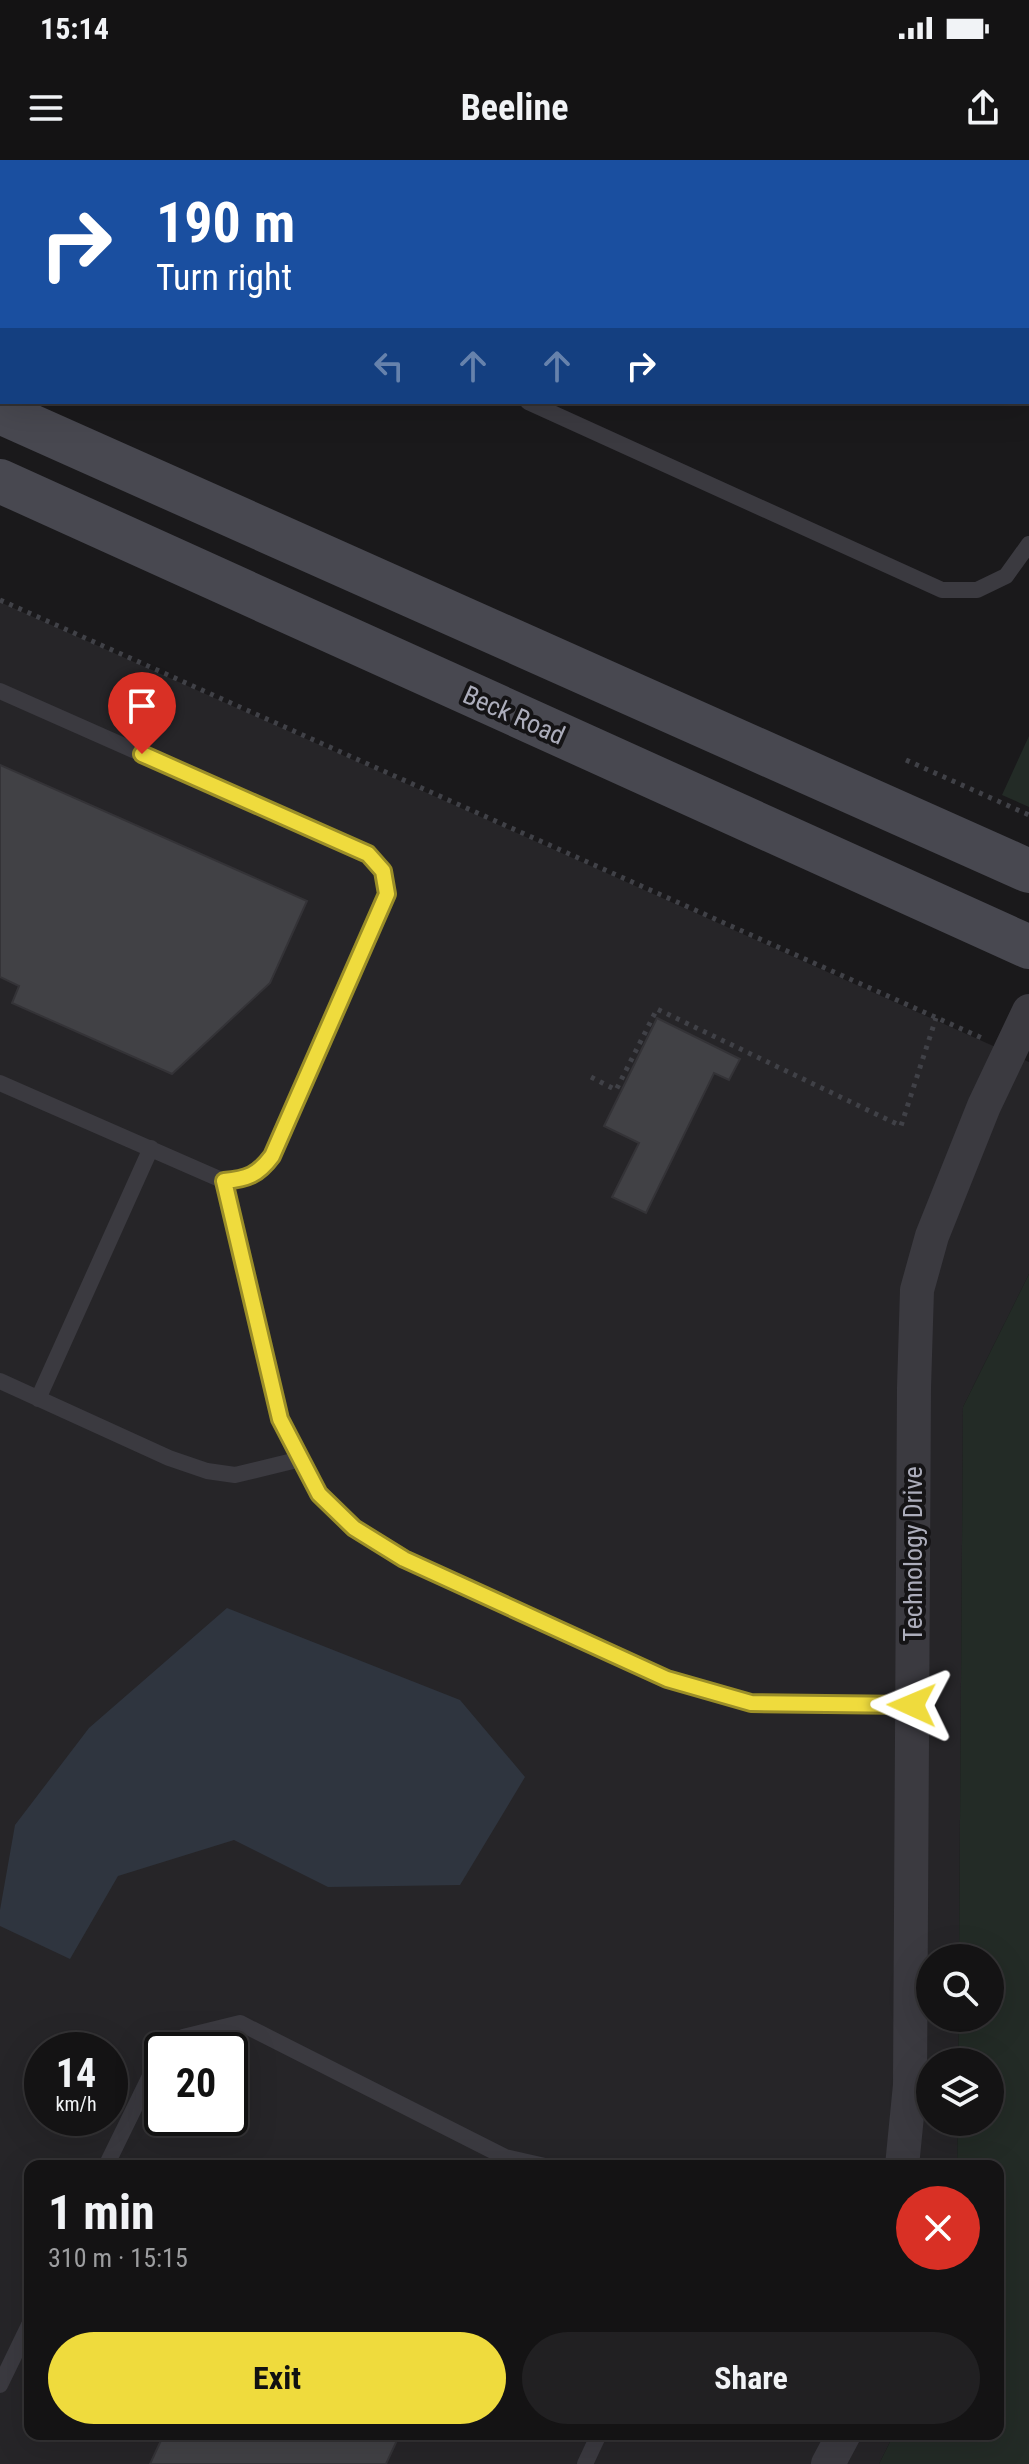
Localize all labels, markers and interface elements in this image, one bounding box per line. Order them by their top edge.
text: 15:14 [40,11,109,46]
icon: menu [24,86,68,130]
icon: share [961,86,1005,130]
text: Beeline [461,87,568,129]
text: 190 m [156,190,295,256]
icon: right [24,192,128,296]
text: Turn right [156,257,292,299]
icon: left [367,344,411,388]
icon: ahead [451,344,495,388]
icon: ahead [535,344,579,388]
icon: right [619,344,663,388]
pin [108,672,176,754]
street label: Beck Road [458,679,570,751]
icon: arrive [120,684,164,728]
street label: Technology Drive [898,1466,928,1642]
position arrow [870,1663,954,1747]
map controls [916,1944,1004,2136]
button: search [916,1944,1004,2032]
speed limit sign: 20 [144,2032,248,2136]
button: layers [916,2048,1004,2136]
text: 14 [56,2050,96,2097]
text: km/h [55,2092,97,2116]
text: 1 min [48,2184,155,2241]
button: close [896,2186,980,2270]
text: 310 m · 15:15 [48,2243,188,2273]
button: Exit [48,2332,506,2424]
button: Share [522,2332,980,2424]

